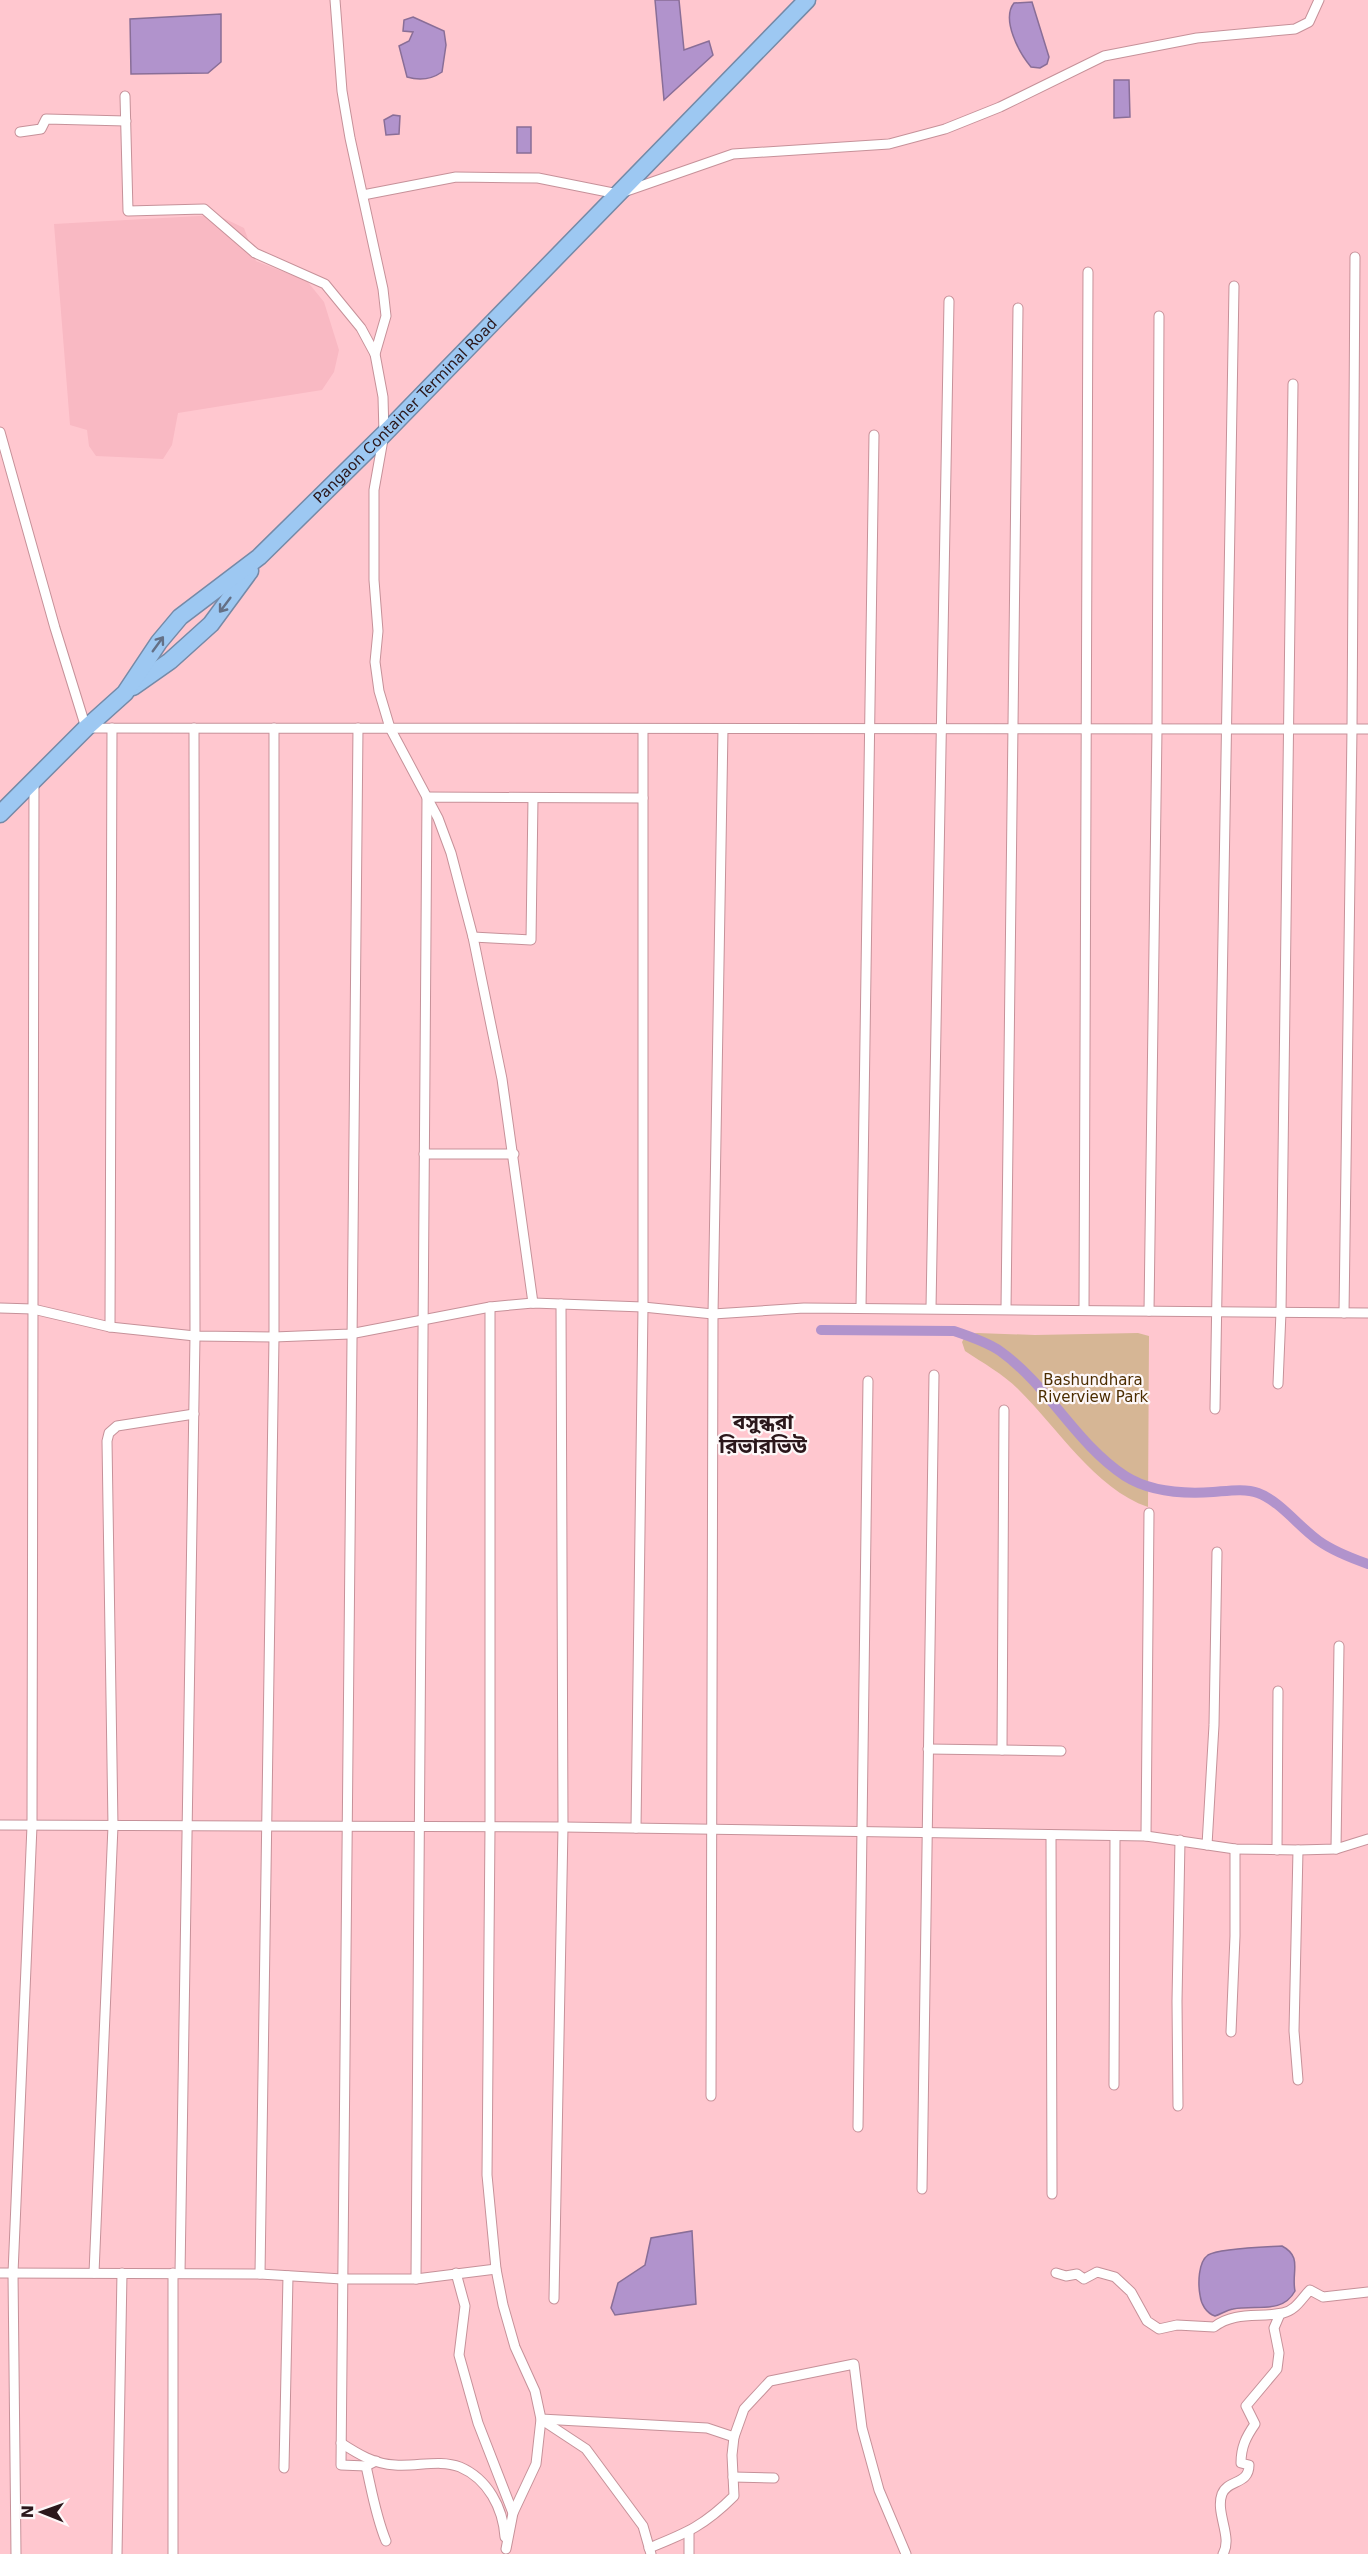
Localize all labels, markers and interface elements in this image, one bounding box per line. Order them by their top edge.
street label: Pangaon Container Terminal Road [310,314,501,507]
one-way arrow [219,597,232,613]
one-way arrow [152,637,164,653]
park label: Bashundhara Riverview Park [1038,1371,1149,1406]
district label: বসুন্ধরা রিভারভিউ [718,1410,808,1458]
north arrow [12,2482,72,2542]
text: N [18,2505,37,2519]

